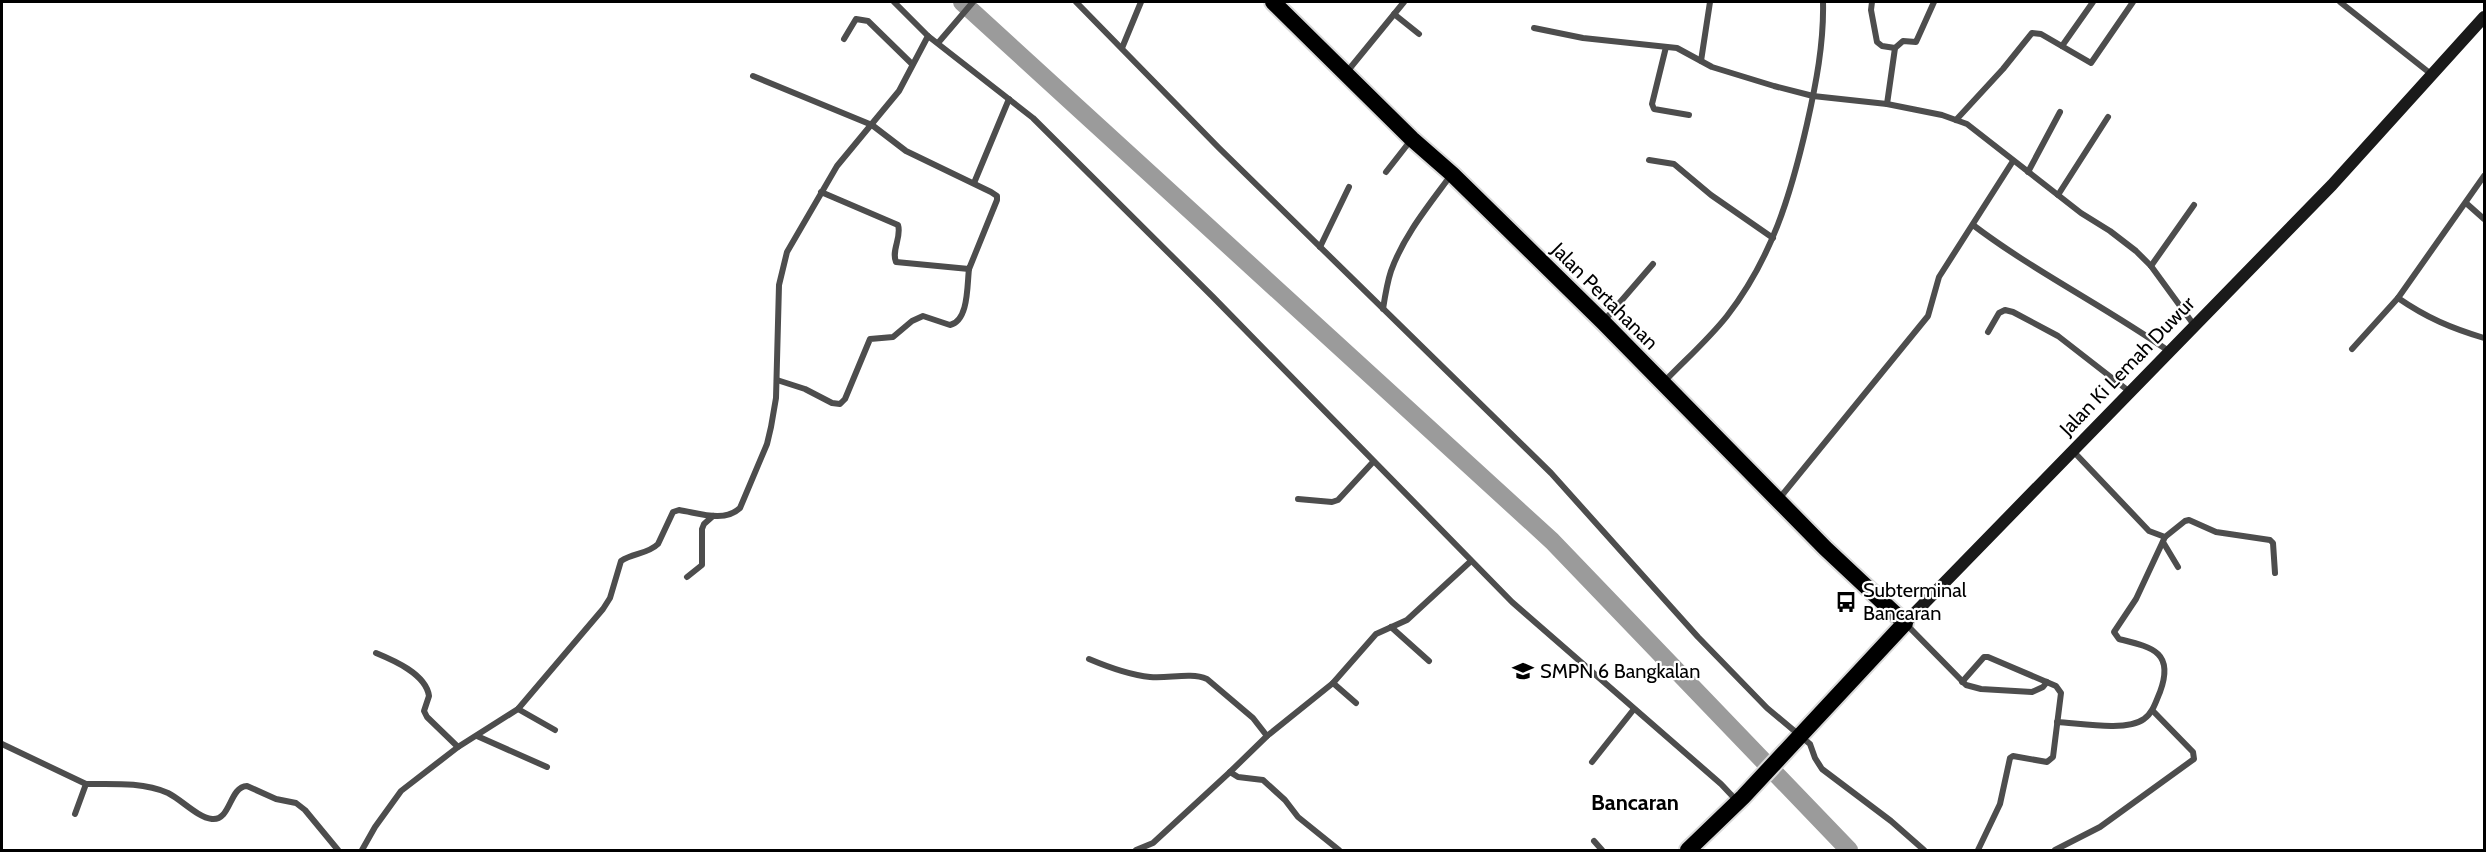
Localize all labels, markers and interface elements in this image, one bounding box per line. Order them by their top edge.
street label: Jalan Pertahanan [1546,237,1663,354]
street label: Jalan Ki Lemah Duwur [2054,291,2200,441]
place label: Subterminal Bancaran [1863,578,1967,625]
bus stop icon: Subterminal Bancaran [1834,590,1858,614]
school or university icon: SMPN 6 Bangkalan [1511,659,1535,683]
place label: SMPN 6 Bangkalan [1540,659,1700,683]
district label: Bancaran [1591,789,1679,816]

